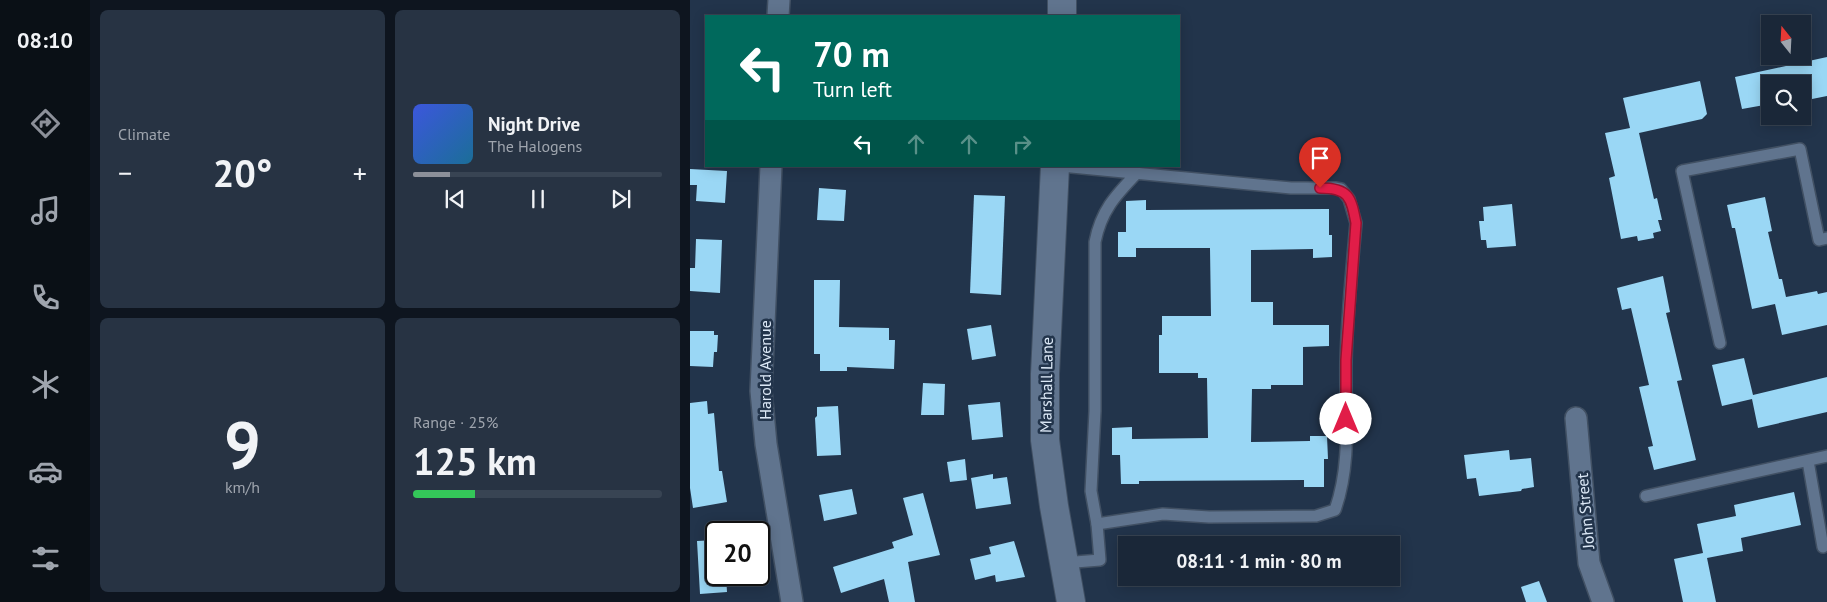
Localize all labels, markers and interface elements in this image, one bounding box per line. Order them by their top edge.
north arrow [1761,15,1811,65]
map controls [1761,15,1811,125]
text: 08:10 [17,26,73,54]
text: 70 m [813,31,890,77]
icon: left [730,35,795,100]
text: Turn left [813,75,892,103]
button: search [1761,75,1811,125]
icon: directions [28,106,63,141]
text: Night Drive [488,112,580,136]
text: Climate [118,124,170,144]
icon: left [849,130,877,158]
icon: ahead [902,130,930,158]
icon: ahead [955,130,983,158]
icon: right [1008,130,1036,158]
text: The Halogens [488,136,582,156]
pin [1299,137,1341,188]
icon: arrive [1306,144,1334,172]
text: 20° [213,148,272,197]
text: − [118,154,132,191]
text: + [353,154,367,191]
icon: previous [441,185,469,213]
icon: pause [524,185,552,213]
icon: next [607,185,635,213]
icon: music [28,193,63,228]
icon: phone [28,280,63,315]
street label: Harold Avenue [755,320,775,420]
street label: Marshall Lane [1035,337,1057,433]
icon: climate [28,367,63,402]
position arrow [1319,392,1371,444]
text: 9 [224,402,261,486]
text: Range · 25% [413,412,498,432]
text: 125 km [413,436,537,485]
icon: car [28,454,63,489]
street label: John Street [1572,472,1598,551]
text: km/h [225,477,260,497]
speed limit sign: 20 [705,521,770,586]
icon: filters [28,541,63,576]
text: 08:11 · 1 min · 80 m [1176,549,1342,573]

